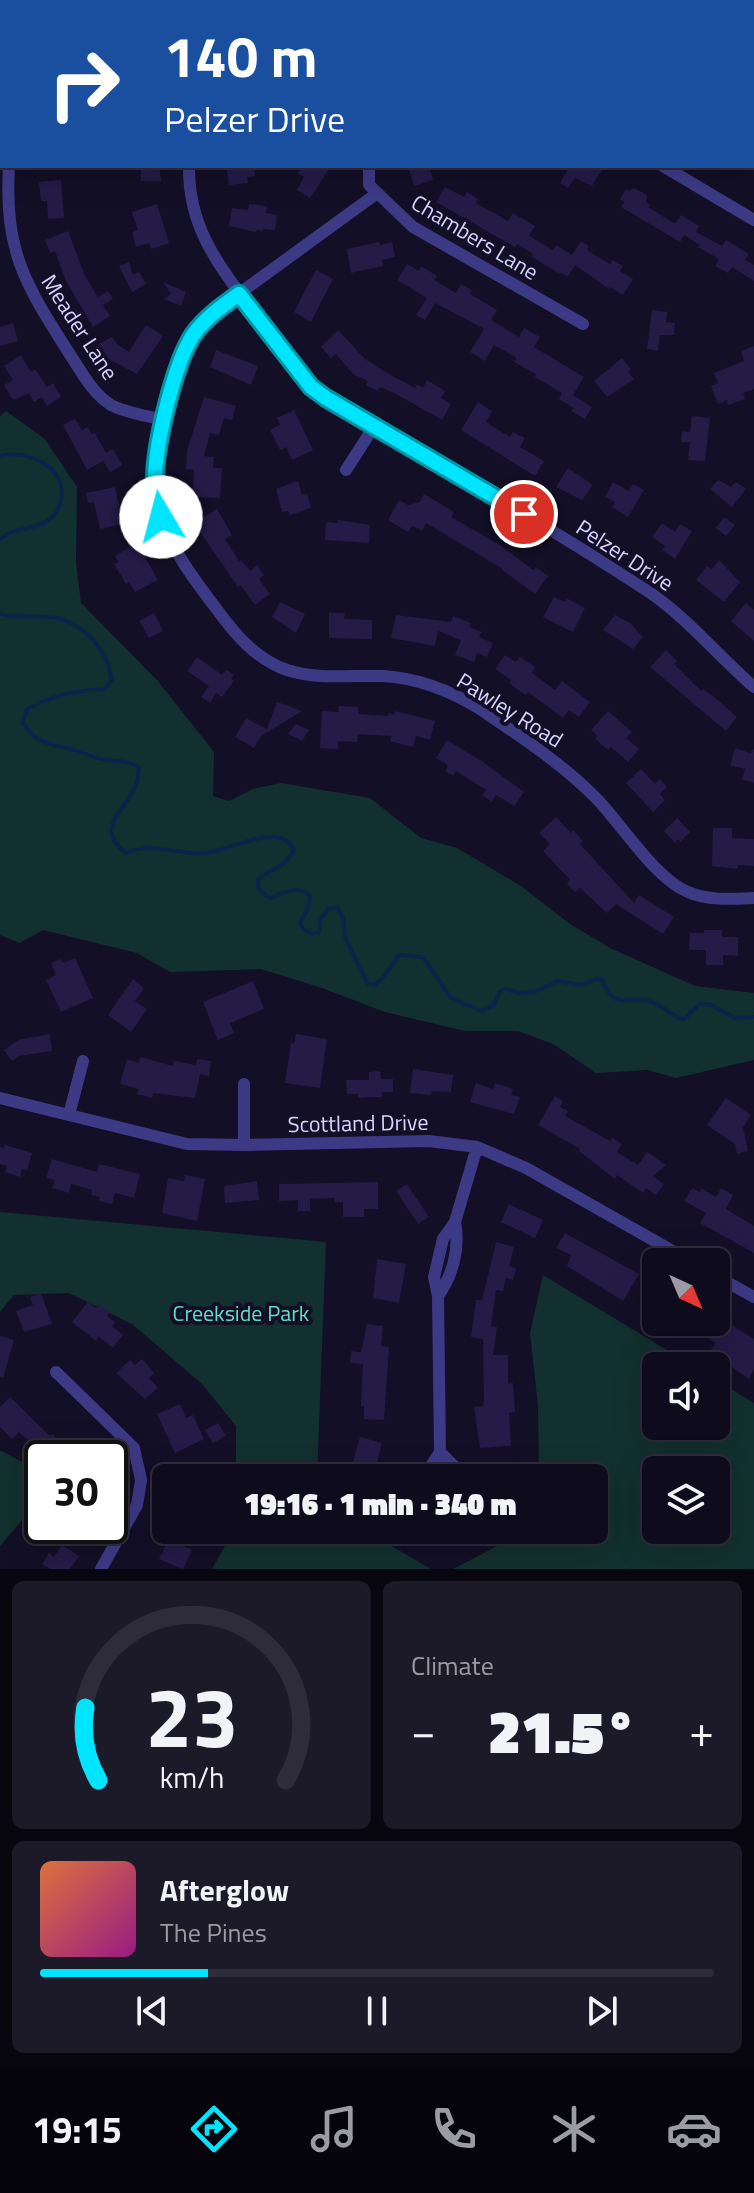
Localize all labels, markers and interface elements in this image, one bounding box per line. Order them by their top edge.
text: 140 m [164,14,317,99]
icon: right [32,32,136,136]
text: Pelzer Drive [164,91,345,146]
street label: Chambers Lane [405,186,545,288]
street label: Meader Lane [33,267,127,387]
position arrow [119,475,203,559]
pin [490,480,558,548]
icon: arrive [502,492,546,536]
street label: Pelzer Drive [569,511,681,599]
street label: Pawley Road [450,664,570,756]
street label: Scottland Drive [287,1105,429,1141]
north arrow [642,1248,730,1336]
map controls [642,1248,730,1544]
park label: Creekside Park [173,1296,310,1330]
button: sound [642,1352,730,1440]
speed limit sign: 30 [24,1440,128,1544]
button: layers [642,1456,730,1544]
text: 19:16 · 1 min · 340 m [244,1481,516,1527]
text: Climate [411,1646,494,1685]
text: 23 [145,1653,238,1779]
text: 21.5° [488,1685,637,1776]
text: − [411,1697,436,1764]
text: + [689,1697,714,1764]
text: km/h [159,1756,224,1799]
text: Afterglow [160,1867,289,1913]
text: The Pines [160,1913,267,1952]
icon: previous [130,1989,174,2033]
icon: pause [355,1989,399,2033]
icon: next [580,1989,624,2033]
icon: directions [186,2101,242,2157]
icon: music [306,2101,362,2157]
icon: phone [426,2101,482,2157]
icon: climate [546,2101,602,2157]
icon: car [666,2101,722,2157]
text: 19:15 [32,2102,122,2157]

